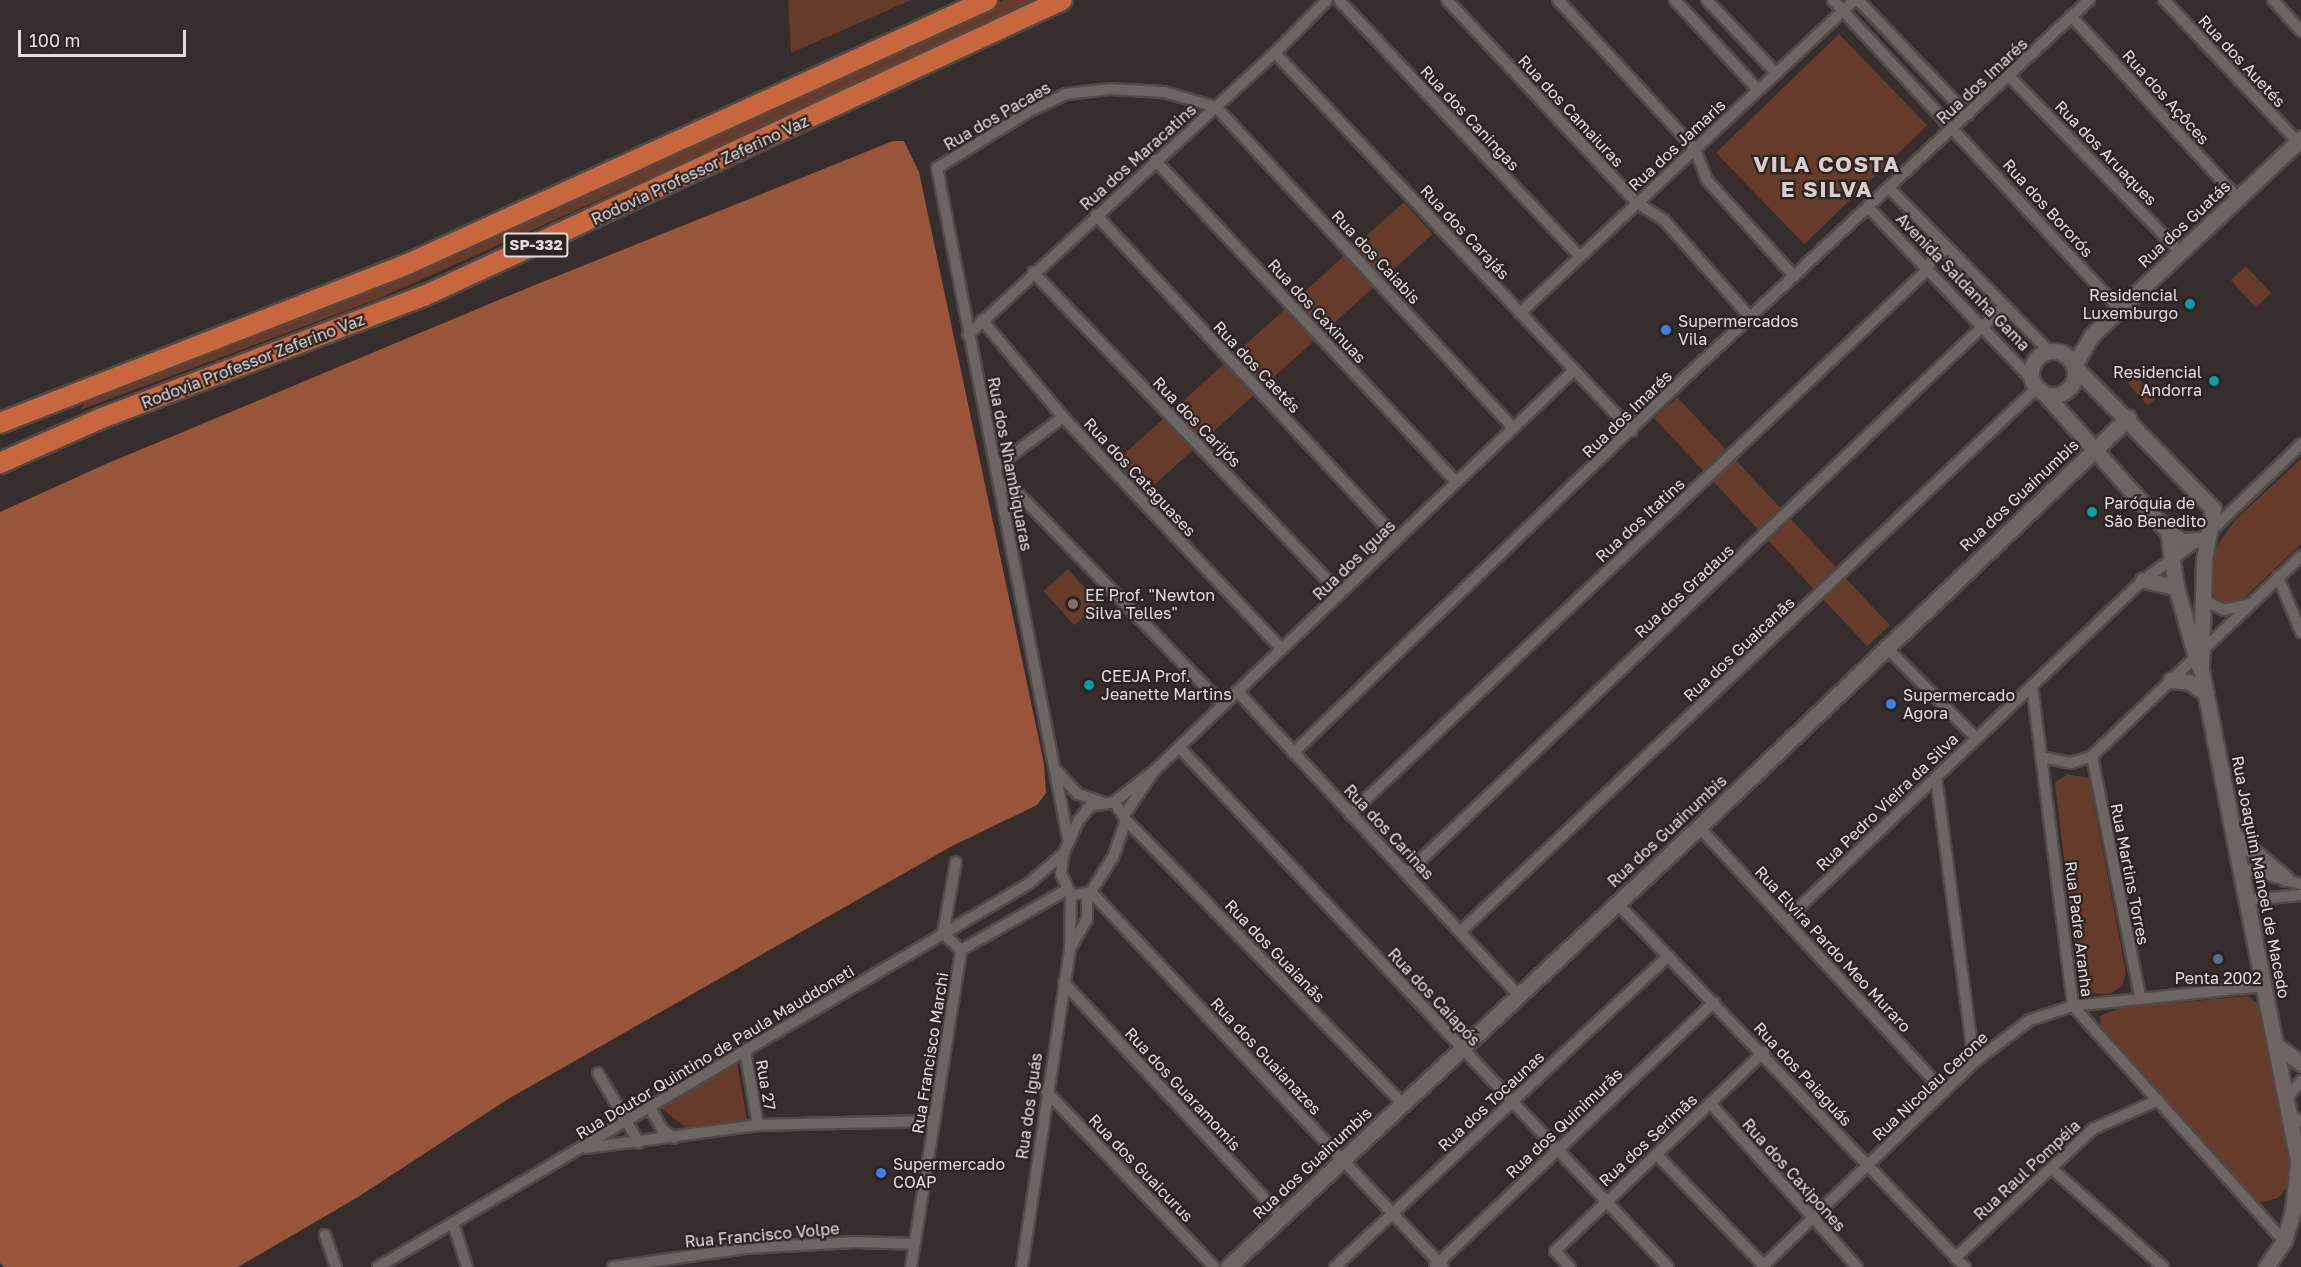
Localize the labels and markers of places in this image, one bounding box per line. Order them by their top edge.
place label: Residencial Luxemburgo [2083,285,2178,323]
marker: Residencial Luxemburgo [2183,297,2197,311]
place label: Supermercados Vila [1678,311,1798,349]
marker: Supermercados Vila [1659,323,1673,337]
place label: Residencial Andorra [2113,362,2202,400]
marker: Residencial Andorra [2207,374,2221,388]
place label: Paróquia de São Benedito [2104,493,2206,531]
marker: Paróquia de São Benedito [2085,505,2099,519]
place label: EE Prof. "Newton Silva Telles" [1085,585,1215,623]
marker: EE Prof. "Newton Silva Telles" [1066,597,1080,611]
place label: CEEJA Prof. Jeanette Martins [1101,666,1232,704]
marker: CEEJA Prof. Jeanette Martins [1082,678,1096,692]
place label: Supermercado Agora [1903,685,2015,723]
marker: Supermercado Agora [1884,697,1898,711]
marker: Penta 2002 [2211,952,2225,966]
place label: Penta 2002 [2174,968,2262,988]
place label: Supermercado COAP [893,1154,1005,1192]
marker: Supermercado COAP [874,1166,888,1180]

